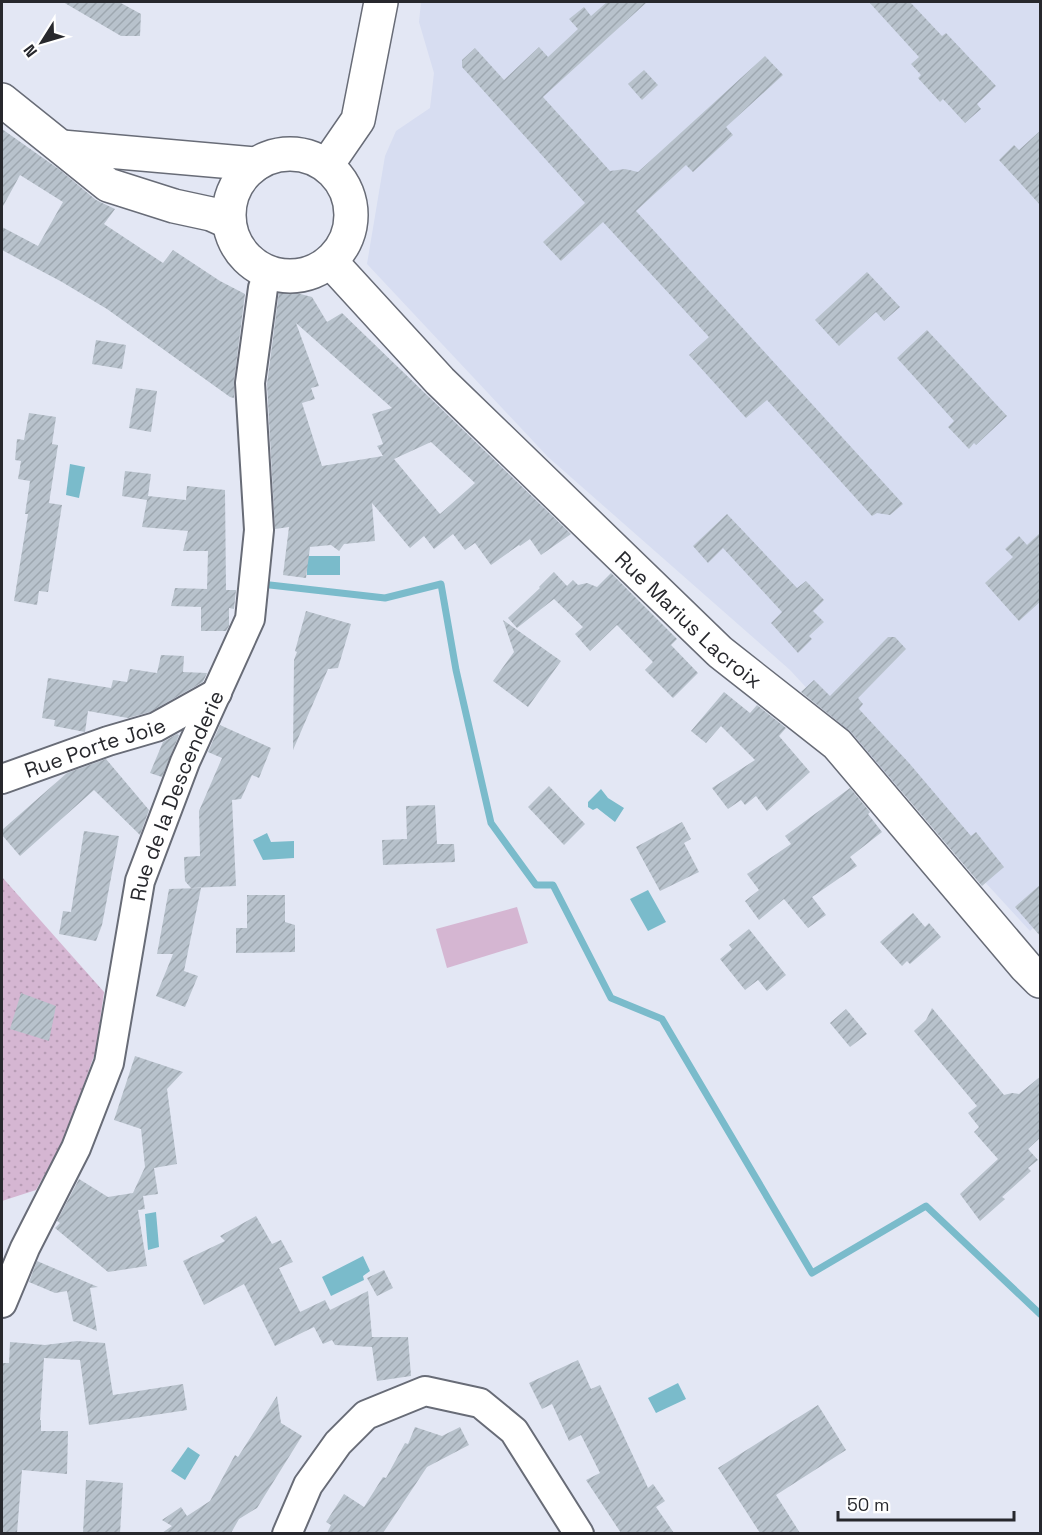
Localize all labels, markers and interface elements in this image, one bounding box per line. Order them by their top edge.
north arrow [12,12,72,72]
text: N [19,40,42,61]
street label: Rue Marius Lacroix [610,545,768,694]
street label: Rue de la Descenderie [123,686,229,903]
street label: Rue Porte Joie [21,711,170,783]
scale bar [838,1484,1014,1522]
text: 50 m [847,1493,889,1516]

